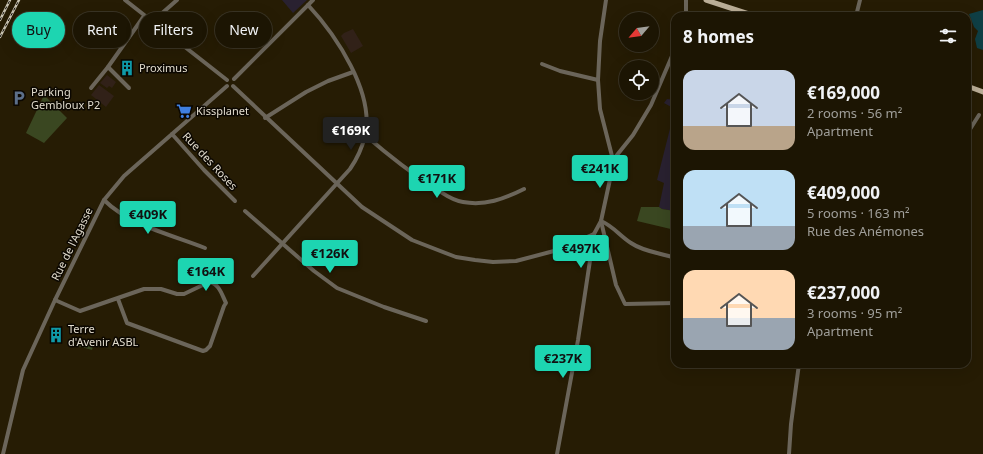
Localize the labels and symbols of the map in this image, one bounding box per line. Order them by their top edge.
north arrow [619,12,659,52]
building icon: Proximus [118,59,136,77]
place label: Proximus [139,60,187,75]
place label: Parking Gembloux P2 [31,84,100,112]
parking icon: Parking Gembloux P2 [10,89,28,107]
supermarket icon: Kissplanet [175,102,193,120]
place label: Kissplanet [196,103,249,118]
pin: €169K [323,117,379,151]
street label: Rue des Roses [180,128,241,193]
pin: €241K [572,155,628,189]
pin: €171K [409,165,465,199]
pin: €409K [120,201,176,235]
street label: Rue de l'Agasse [47,205,96,283]
pin: €497K [553,235,609,269]
pin: €126K [302,240,358,274]
pin: €164K [178,258,234,292]
place label: Terre d'Avenir ASBL [68,321,139,349]
building icon: Terre d'Avenir ASBL [47,326,65,344]
pin: €237K [535,345,591,379]

